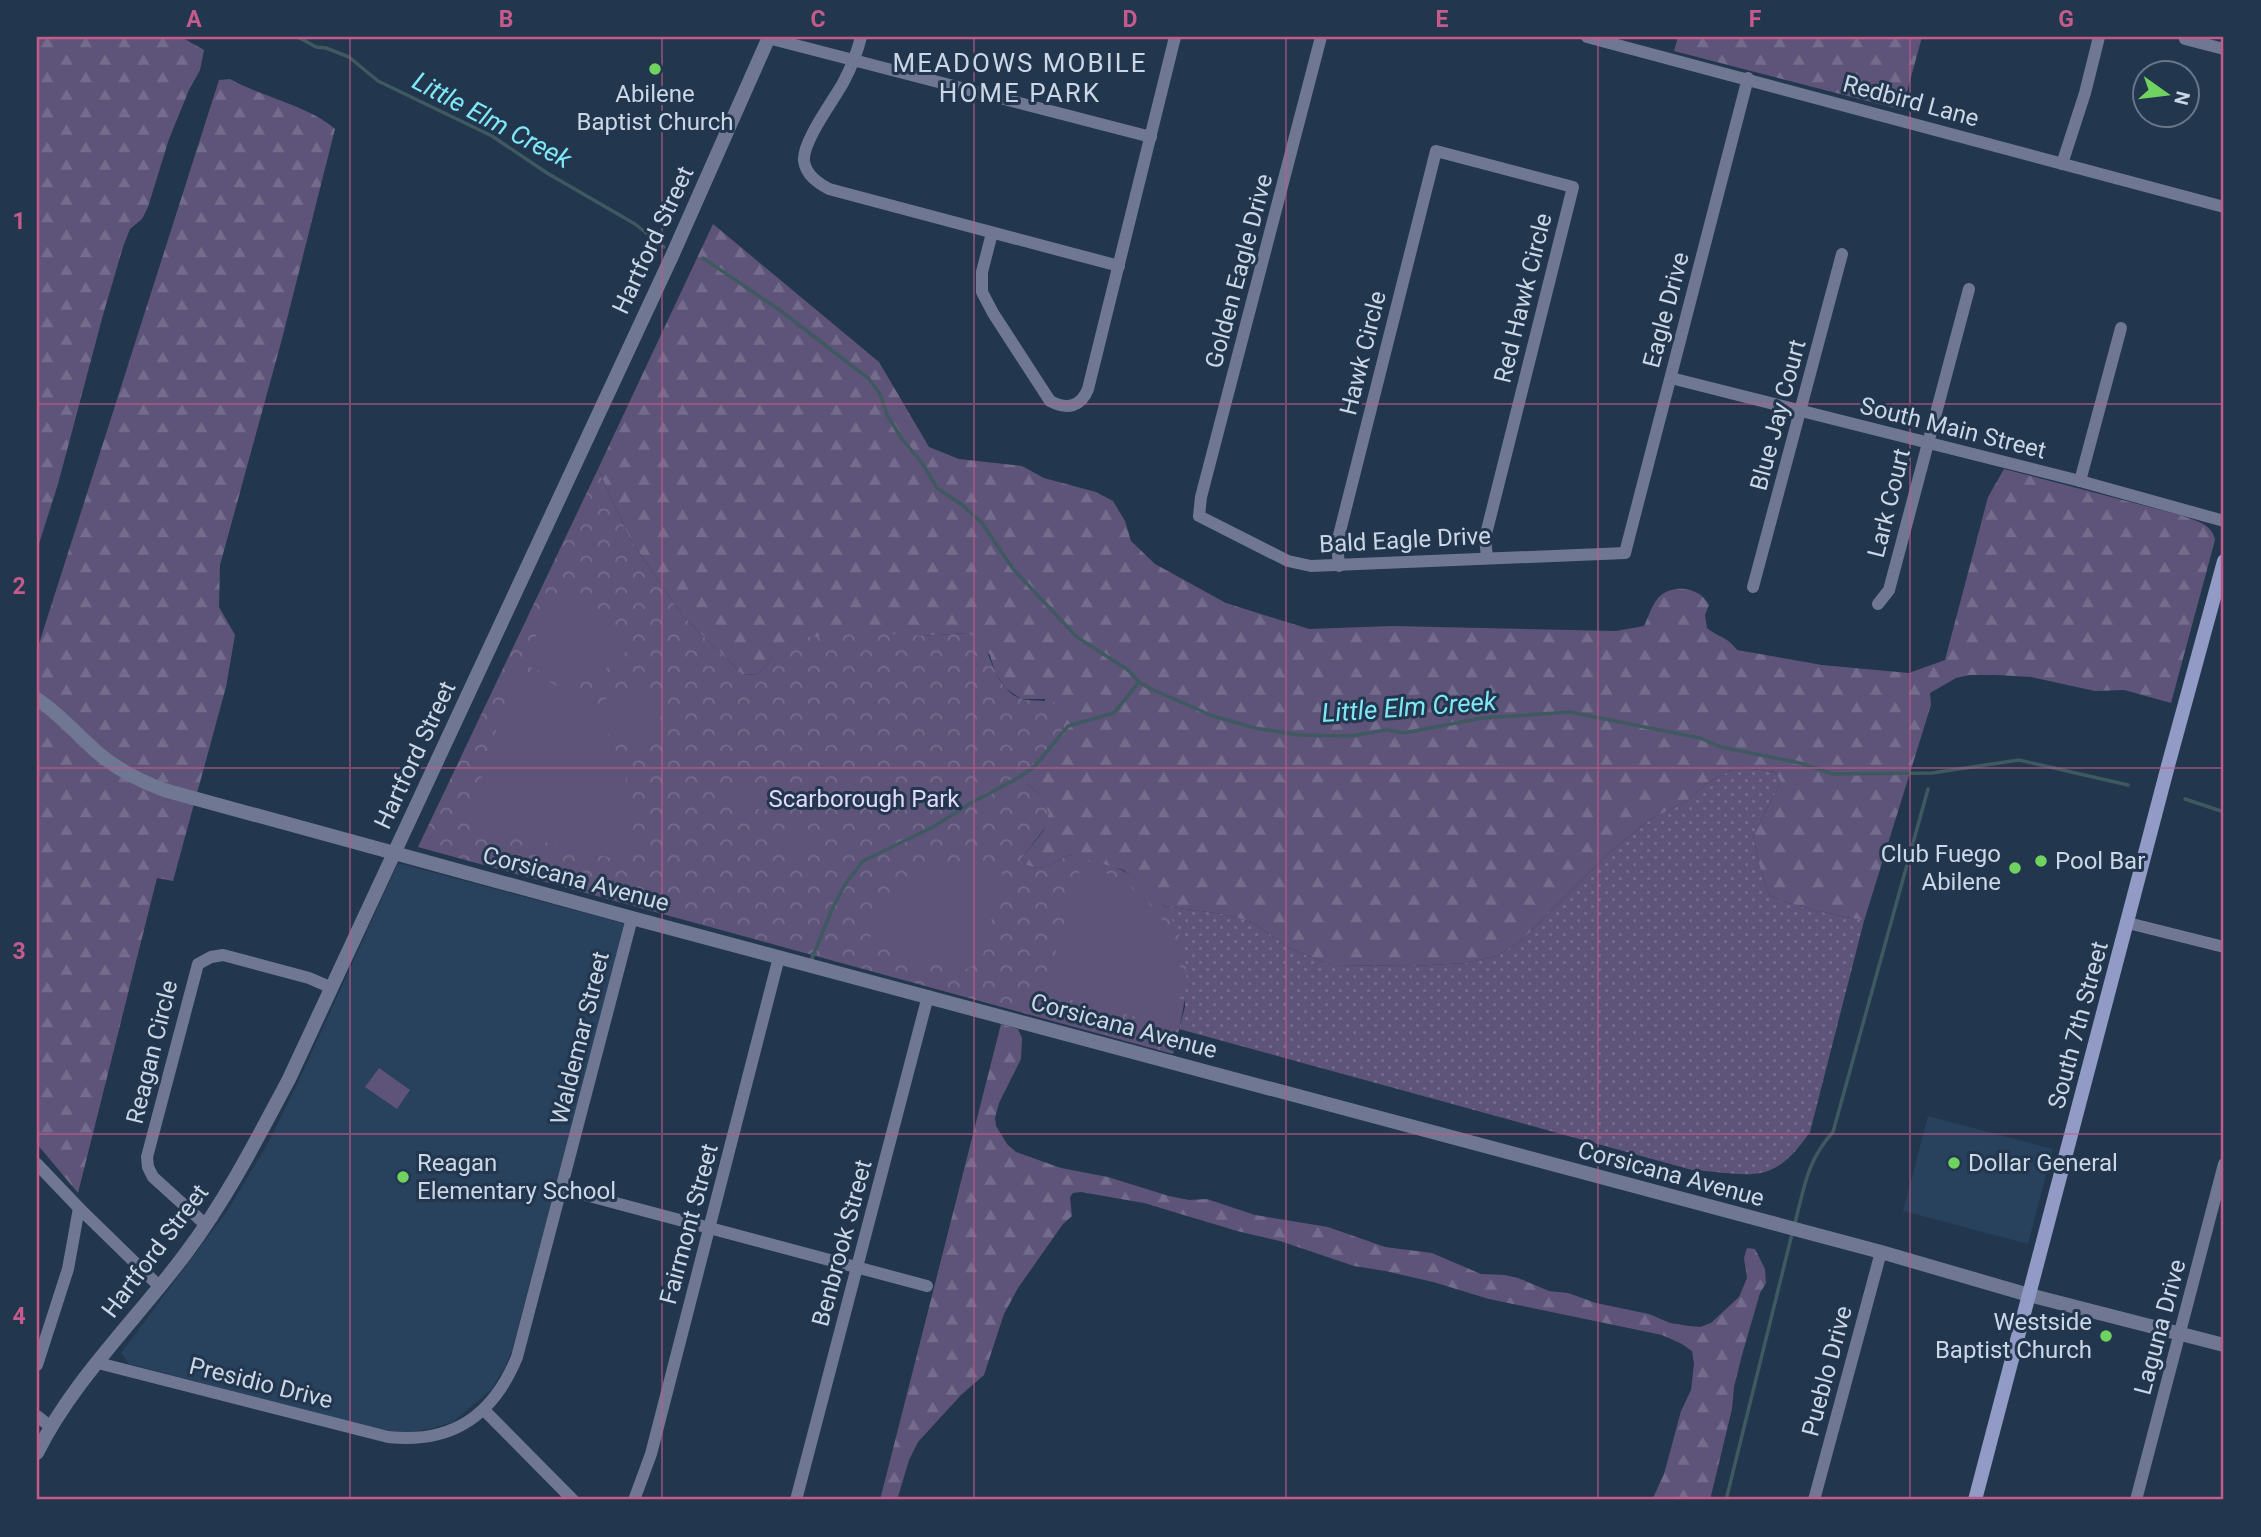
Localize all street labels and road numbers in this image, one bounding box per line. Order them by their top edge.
street label: Redbird Lane [1840,69,1982,133]
street label: Hartford Street [607,162,699,318]
street label: Golden Eagle Drive [1200,171,1278,371]
street label: Red Hawk Circle [1488,210,1558,386]
street label: Eagle Drive [1637,249,1695,371]
street label: Hawk Circle [1334,288,1392,418]
street label: Blue Jay Court [1744,336,1812,494]
street label: South Main Street [1857,391,2049,465]
street label: Lark Court [1862,445,1916,560]
street label: Bald Eagle Drive [1318,522,1492,558]
street label: Hartford Street [369,677,461,833]
street label: Corsicana Avenue [480,841,672,917]
street label: South 7th Street [2042,938,2114,1112]
street label: Waldemar Street [545,948,615,1128]
street label: Reagan Circle [121,977,183,1127]
street label: Corsicana Avenue [1028,988,1220,1064]
street label: Corsicana Avenue [1575,1136,1767,1212]
street label: Fairmont Street [654,1141,724,1307]
street label: Benbrook Street [806,1157,878,1329]
street label: Hartford Street [96,1179,214,1323]
street label: Laguna Drive [2129,1256,2191,1398]
street label: Pueblo Drive [1796,1303,1858,1439]
street label: Presidio Drive [186,1352,336,1414]

